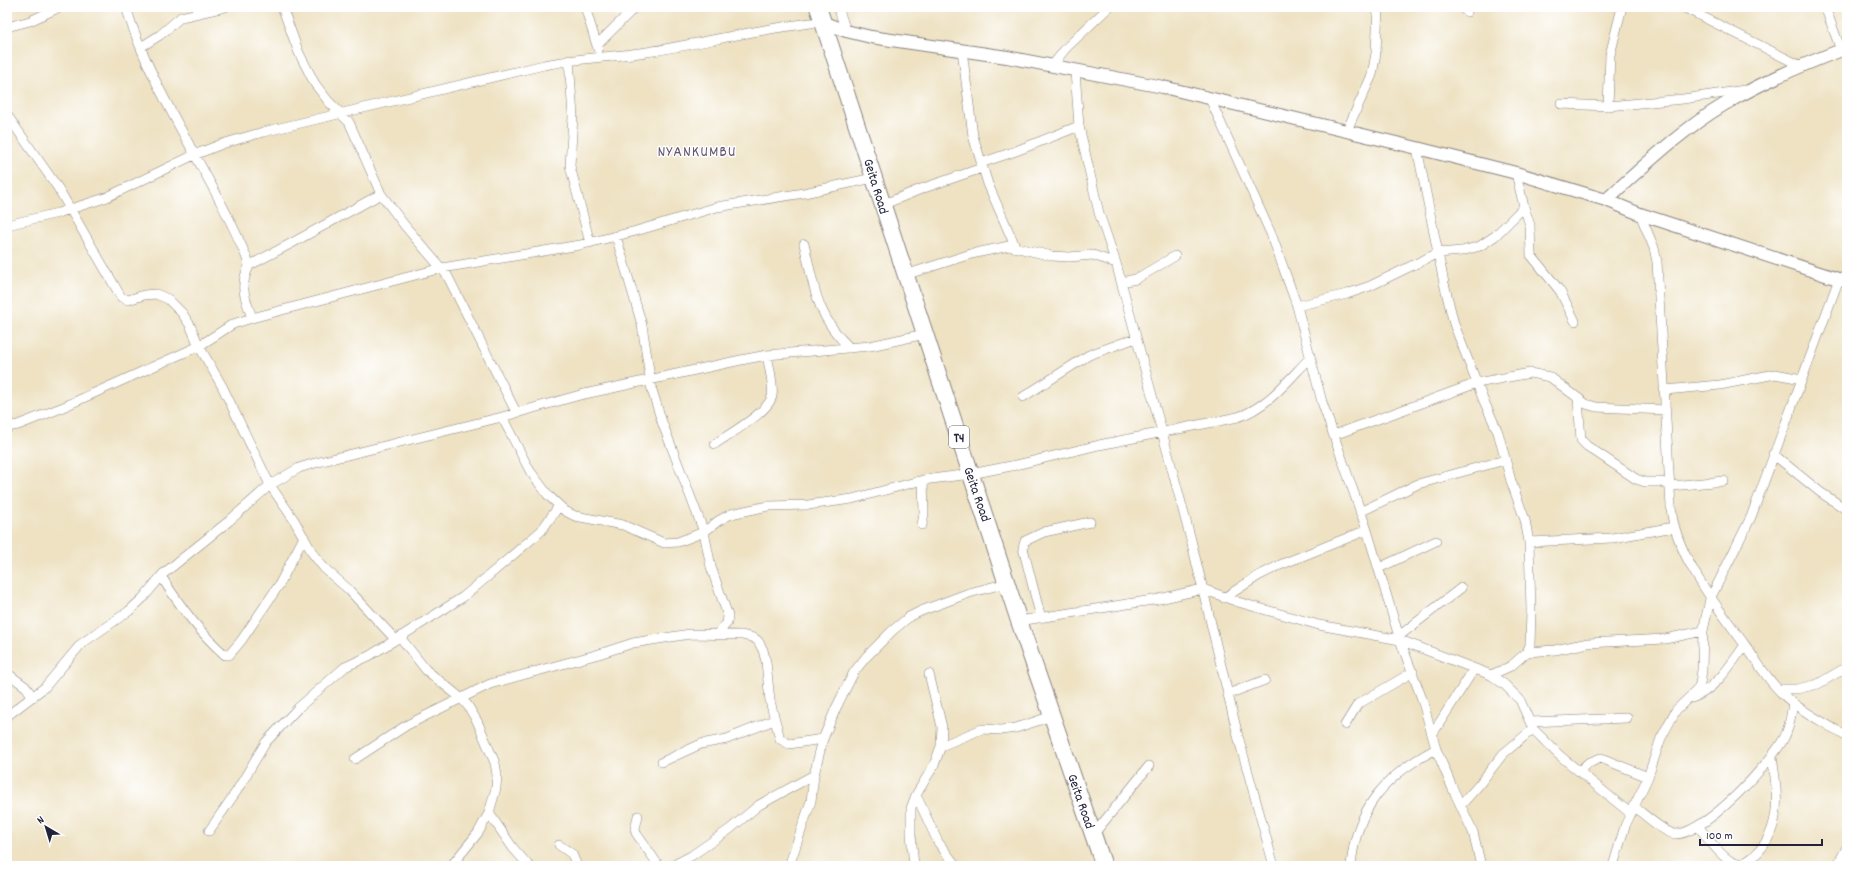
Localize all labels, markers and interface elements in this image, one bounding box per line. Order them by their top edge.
district label: NYANKUMBU [657,141,737,164]
street label: Geita Road [857,156,893,217]
road number: T4 [949,426,969,448]
street label: Geita Road [957,464,995,525]
street label: Geita Road [1061,771,1099,832]
north arrow [26,807,66,847]
text: N [34,812,49,829]
scale bar [1700,821,1822,847]
text: 100 m [1706,828,1733,845]

